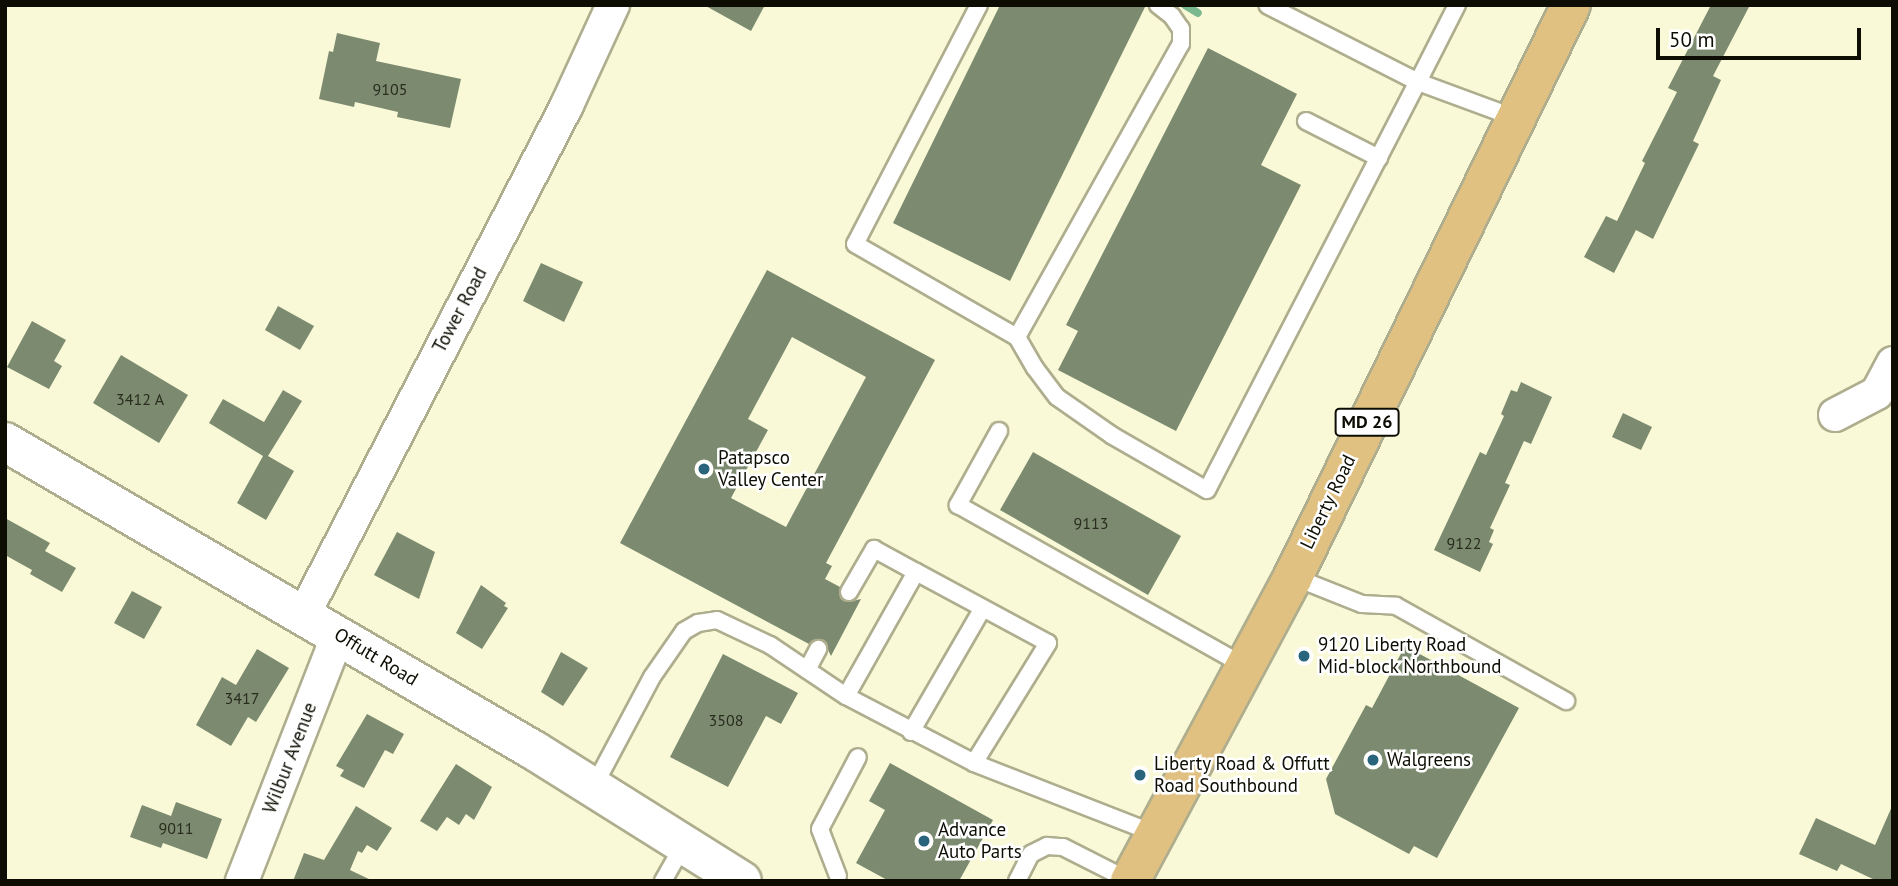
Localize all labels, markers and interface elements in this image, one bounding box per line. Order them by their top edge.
scale bar [1660,14,1865,58]
text: 50 m [1669,26,1715,53]
house number: 9105 [373,79,407,99]
street label: Tower Road [428,263,492,357]
house number: 3412 A [116,389,164,409]
road number: MD 26 [1334,408,1400,436]
place label: Patapsco Valley Center [718,447,824,491]
street label: Liberty Road [1295,451,1361,553]
marker: Patapsco Valley Center [696,461,712,477]
house number: 9113 [1074,513,1108,533]
house number: 9122 [1447,533,1481,553]
street label: Offutt Road [330,623,422,691]
place label: 9120 Liberty Road Mid-block Northbound [1318,634,1502,678]
marker: 9120 Liberty Road Mid-block Northbound [1296,648,1312,664]
house number: 3417 [225,688,259,708]
street label: Wilbur Avenue [258,699,322,817]
house number: 3508 [709,710,743,730]
place label: Walgreens [1387,749,1471,771]
marker: Walgreens [1365,752,1381,768]
place label: Liberty Road & Offutt Road Southbound [1154,753,1330,797]
marker: Liberty Road & Offutt Road Southbound [1132,767,1148,783]
house number: 9011 [159,818,193,838]
place label: Advance Auto Parts [938,819,1022,863]
marker: Advance Auto Parts [916,833,932,849]

